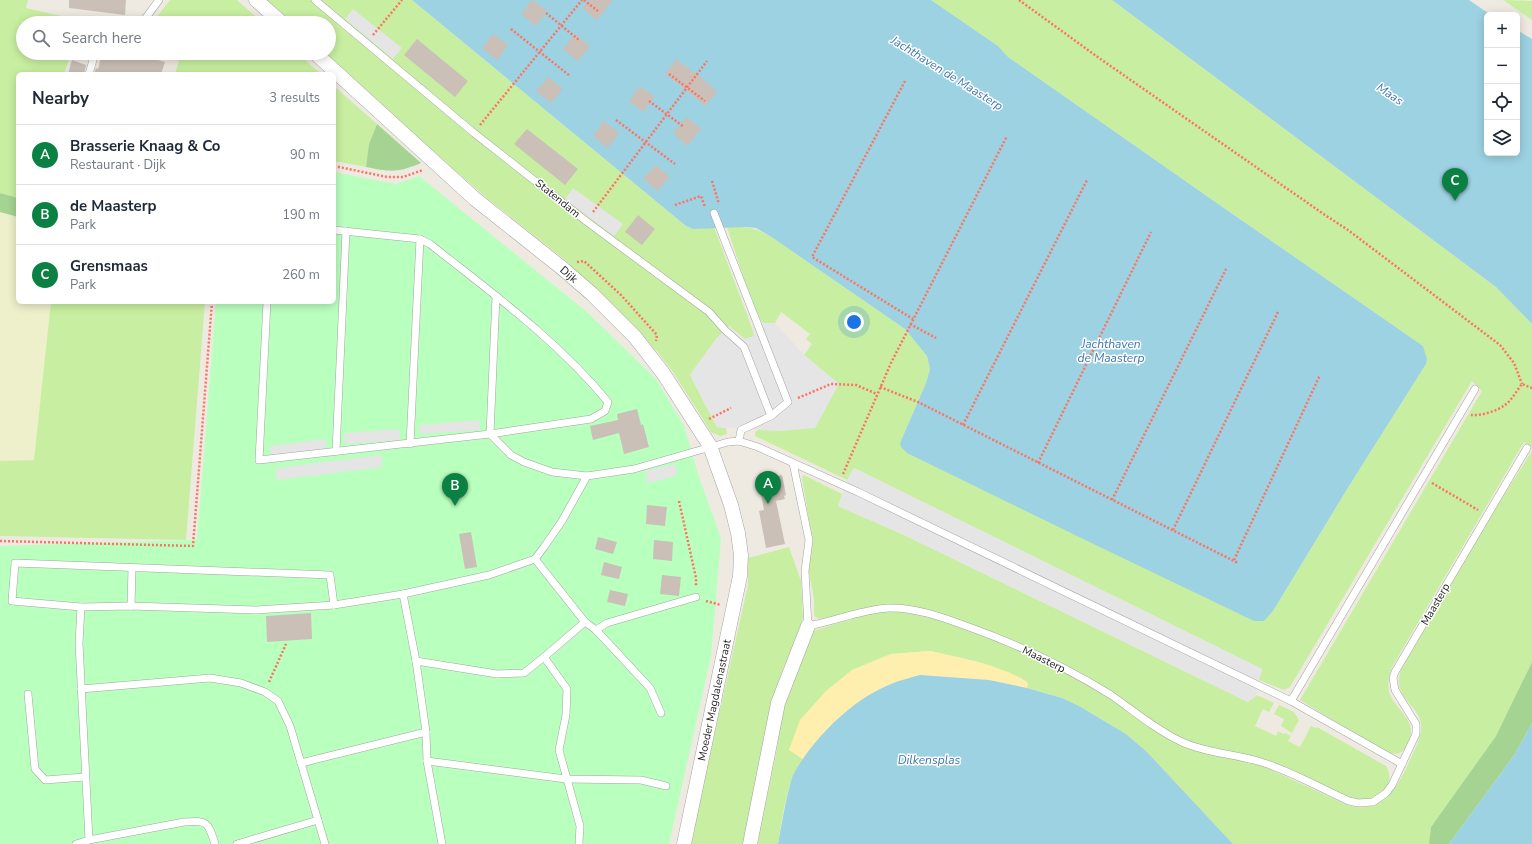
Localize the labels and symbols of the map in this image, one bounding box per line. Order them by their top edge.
water label: Jachthaven de Maasterp [887,31,1006,114]
water label: Maas [1374,79,1407,109]
pin: C [1442,168,1468,201]
street label: Statendam [532,176,583,221]
street label: Dijk [557,263,581,287]
your location [844,312,864,332]
water label: Jachthaven de Maasterp [1078,336,1144,366]
pin: A [755,471,781,504]
pin: B [442,473,468,506]
street label: Maasterp [1417,580,1454,628]
street label: Moeder Magdalenastraat [694,638,735,762]
street label: Maasterp [1020,643,1068,676]
water label: Dilkensplas [898,752,961,768]

